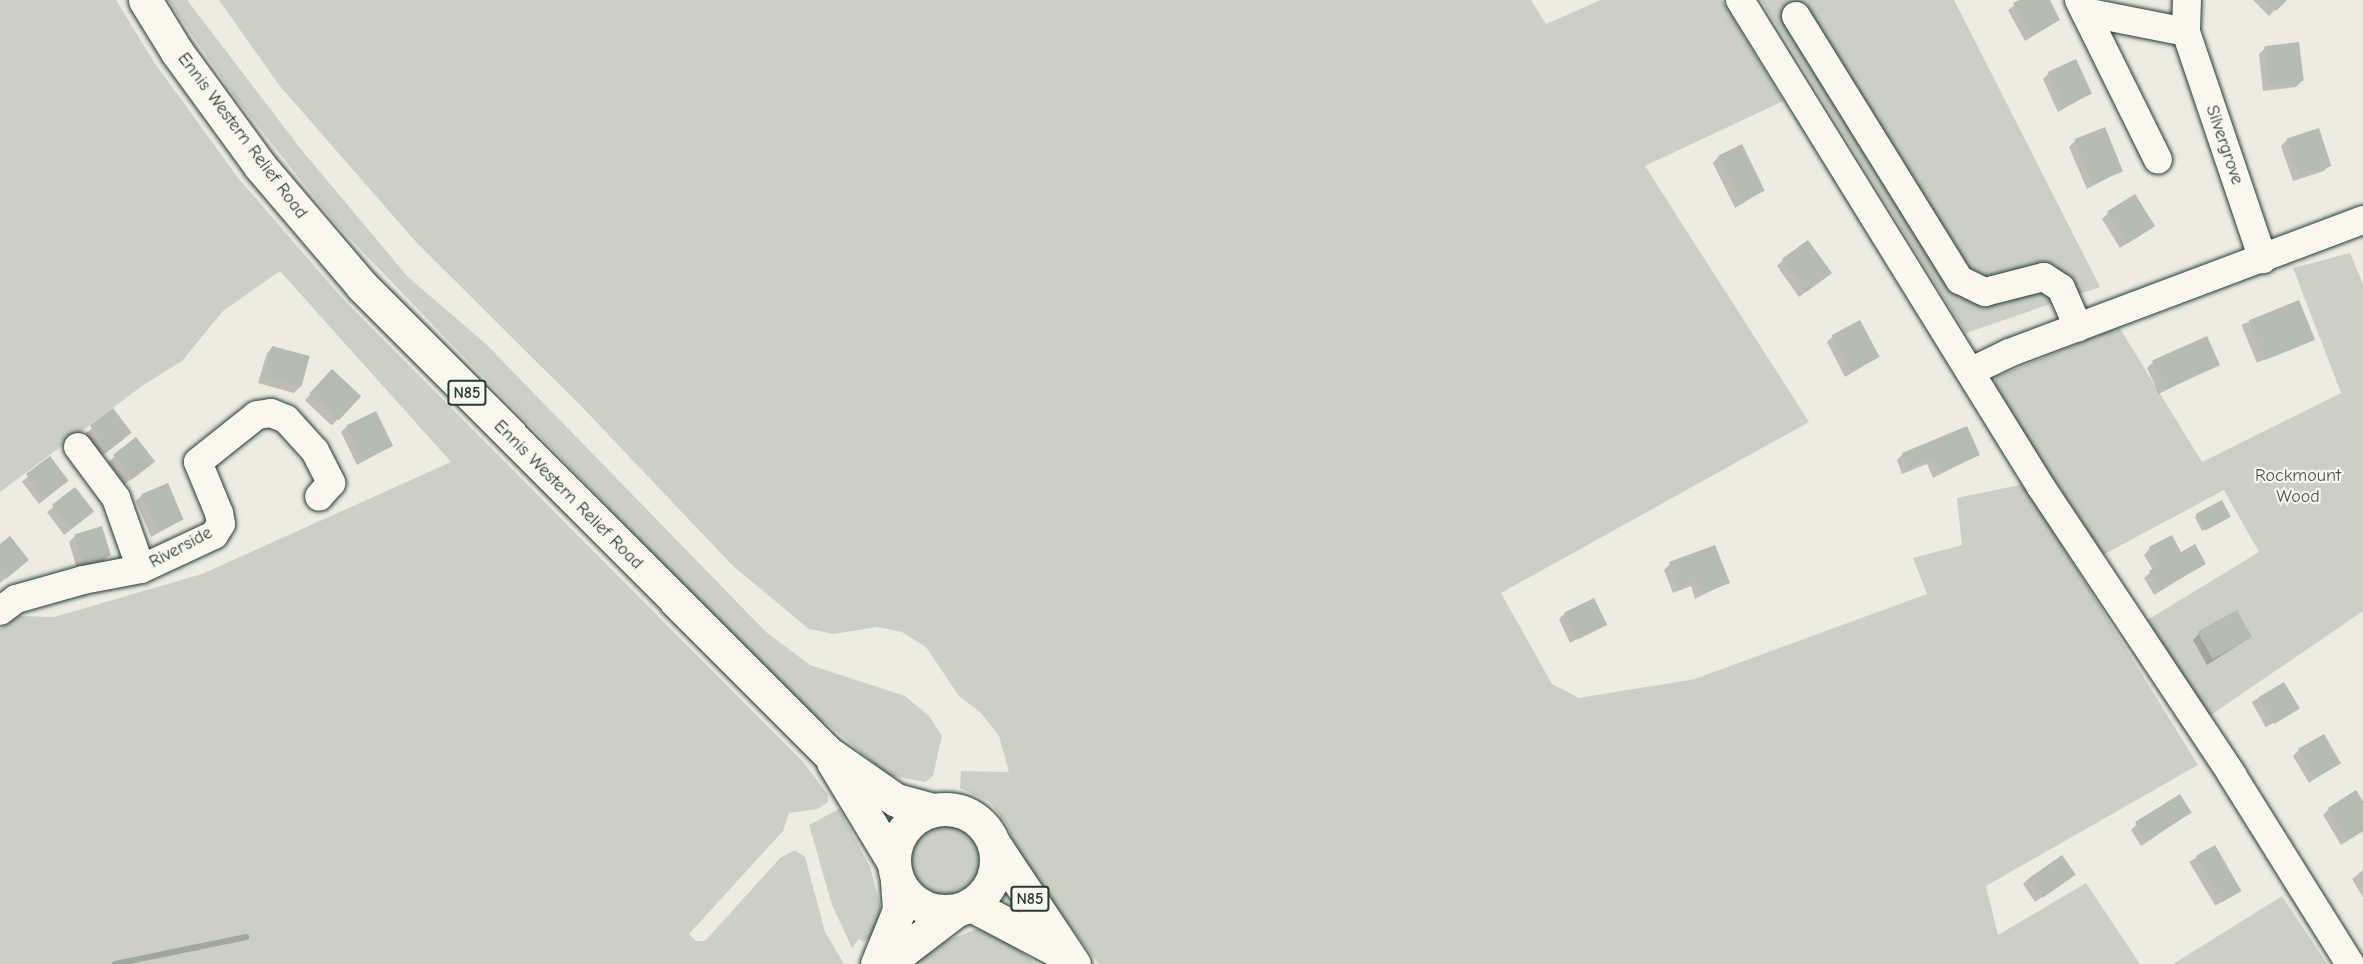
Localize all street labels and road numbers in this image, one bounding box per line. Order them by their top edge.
street label: Ennis Western Relief Road [172,49,312,223]
street label: Silvergrove [2200,102,2248,188]
road number: N85 [446,380,488,406]
street label: Ennis Western Relief Road [489,416,647,574]
street label: Riverside [146,522,216,574]
road number: N85 [1009,886,1051,912]

